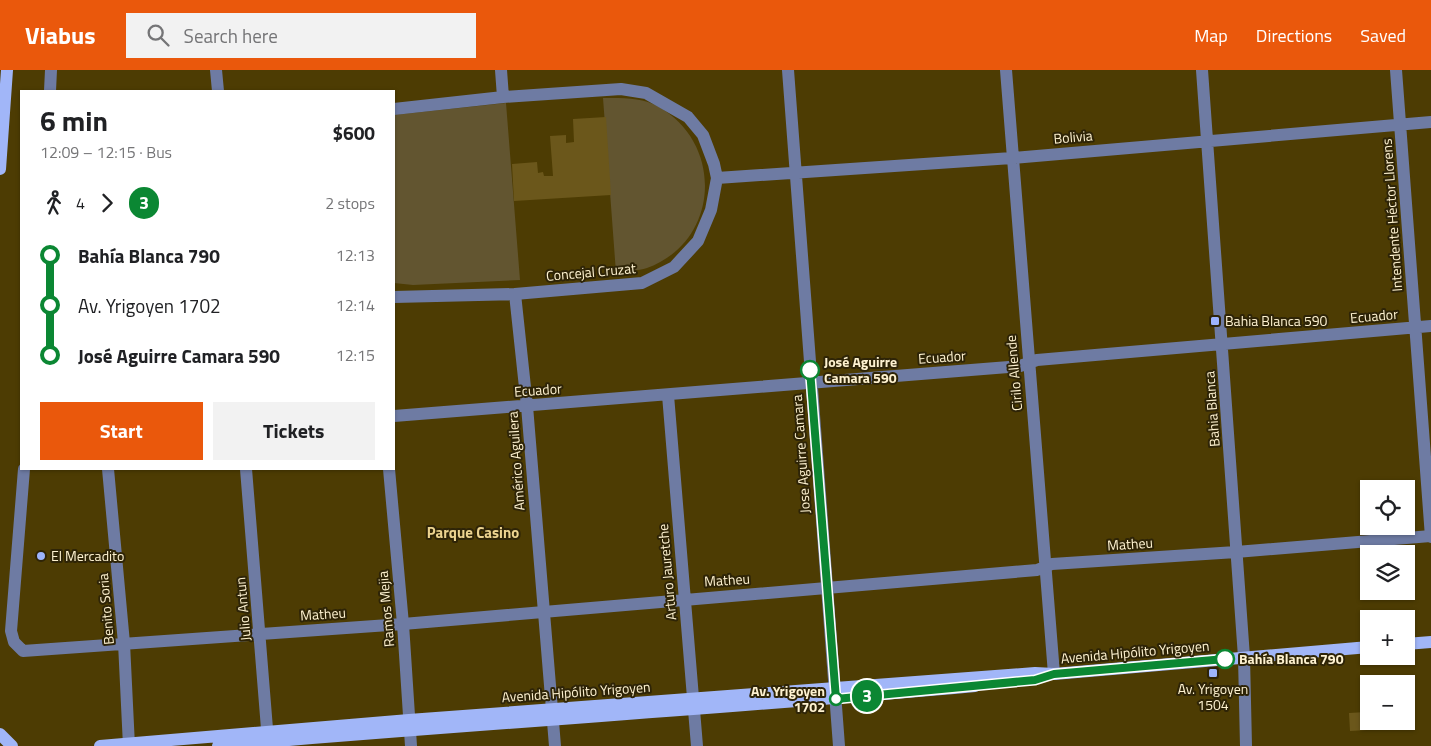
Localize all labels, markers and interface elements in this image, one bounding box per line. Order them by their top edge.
search box [126,13,476,58]
text: Viabus [25,17,96,53]
icon: search [144,21,172,49]
text: Search here [184,21,278,50]
text: Map [1194,22,1228,49]
text: Directions [1256,22,1332,49]
text: Saved [1360,22,1406,49]
text: 6 min [40,99,108,142]
text: $600 [332,118,375,147]
street label: Bolivia [1053,124,1093,149]
street label: Intendente Héctor Llorens [1376,138,1407,292]
text: 12:09 – 12:15 · Bus [40,140,172,164]
icon: walk [40,189,68,217]
icon: forward [93,189,121,217]
text: 3 [139,189,149,216]
text: 4 [76,191,85,215]
text: 2 stops [325,191,375,215]
text: Bahía Blanca 790 [78,241,220,270]
text: 12:13 [336,243,375,267]
street label: Concejal Cruzat [545,257,637,286]
text: Av. Yrigoyen 1702 [78,291,221,320]
text: 12:14 [336,293,375,317]
street label: Ecuador [1349,303,1399,328]
place label: Bahia Blanca 590 [1225,310,1328,331]
marker: Bahia Blanca 590 [1209,315,1221,327]
street label: Cirilo Allende [1000,334,1027,412]
text: José Aguirre Camara 590 [78,341,280,370]
text: 12:15 [336,343,375,367]
street label: Ecuador [917,344,967,369]
place label: José Aguirre Camara 590 [824,351,897,388]
marker: José Aguirre Camara 590 [800,360,820,380]
street label: Bahia Blanca [1198,370,1225,448]
street label: Ecuador [513,377,563,402]
street label: Jose Aguirre Camara [786,394,815,514]
button: Start [40,402,203,460]
button: Tickets [213,402,375,460]
street label: Américo Aguilera [502,411,529,511]
map controls [1360,480,1415,730]
button: locate [1360,480,1415,535]
district label: Parque Casino [427,521,519,544]
street label: Arturo Jauretche [652,523,681,621]
street label: Matheu [1106,531,1154,556]
place label: El Mercadito [51,545,124,566]
button: layers [1360,545,1415,600]
marker: El Mercadito [35,550,47,562]
street label: Matheu [703,567,751,592]
street label: Ramos Mejia [372,570,399,648]
street label: Benito Soria [92,572,119,646]
street label: Julio Antun [229,576,256,642]
street label: Matheu [299,601,347,626]
button: + [1360,610,1415,665]
street label: Avenida Hipólito Yrigoyen [1060,635,1210,668]
place label: Bahía Blanca 790 [1239,648,1344,669]
marker: Bahía Blanca 790 [1215,649,1235,669]
marker: Av. Yrigoyen 1504 [1207,667,1219,679]
button: − [1360,675,1415,730]
street label: Avenida Hipólito Yrigoyen [501,676,651,707]
place label: Av. Yrigoyen 1504 [1178,678,1248,715]
place label: Av. Yrigoyen 1702 [751,680,825,717]
line badge: 3 [851,680,883,712]
text: 3 [862,682,872,709]
marker: Av. Yrigoyen 1702 [829,692,843,706]

